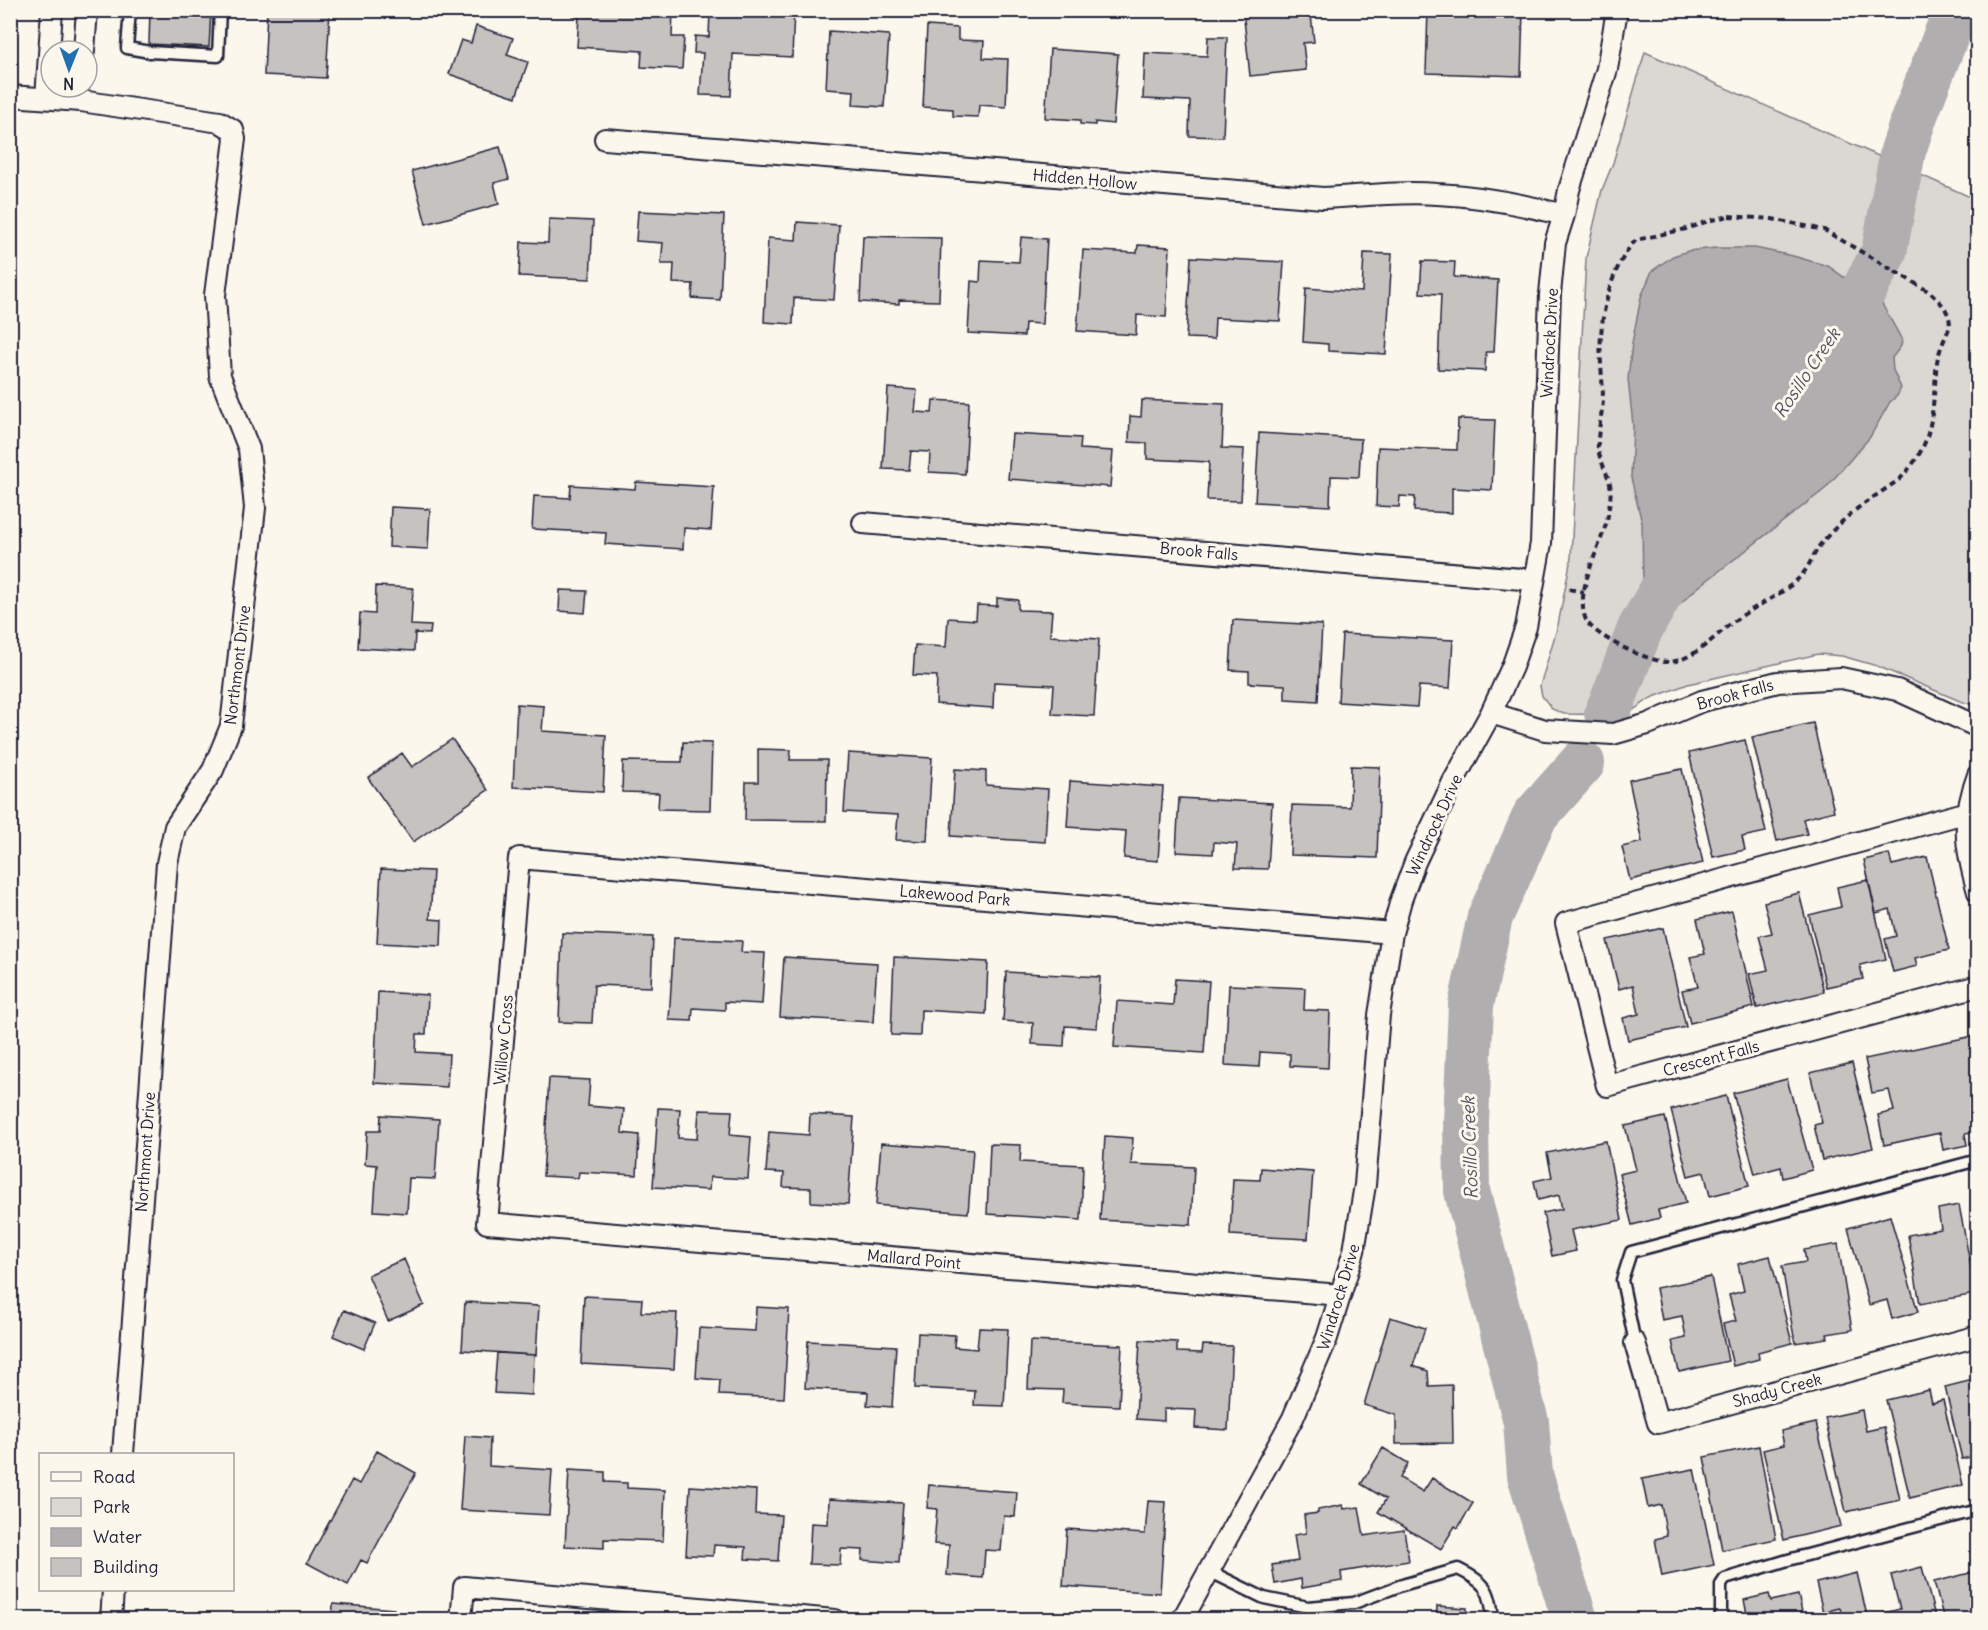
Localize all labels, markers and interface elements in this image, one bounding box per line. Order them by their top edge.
north arrow [39,39,99,99]
text: N [63,74,74,94]
street label: Hidden Hollow [1032,164,1138,194]
street label: Windrock Drive [1536,287,1562,399]
water label: Rosillo Creek [1768,322,1846,422]
street label: Brook Falls [1159,538,1239,564]
street label: Northmont Drive [220,604,254,726]
street label: Brook Falls [1694,674,1776,714]
street label: Windrock Drive [1402,771,1466,879]
street label: Lakewood Park [899,880,1011,910]
street label: Willow Cross [489,994,517,1086]
street label: Crescent Falls [1661,1036,1761,1080]
street label: Northmont Drive [131,1091,159,1213]
water label: Rosillo Creek [1456,1094,1483,1200]
street label: Windrock Drive [1312,1241,1364,1353]
street label: Mallard Point [866,1245,962,1273]
street label: Shady Creek [1730,1369,1824,1411]
legend [39,1453,234,1591]
text: Road [93,1465,136,1488]
text: Park [93,1495,130,1518]
text: Water [93,1525,143,1548]
text: Building [93,1555,158,1578]

